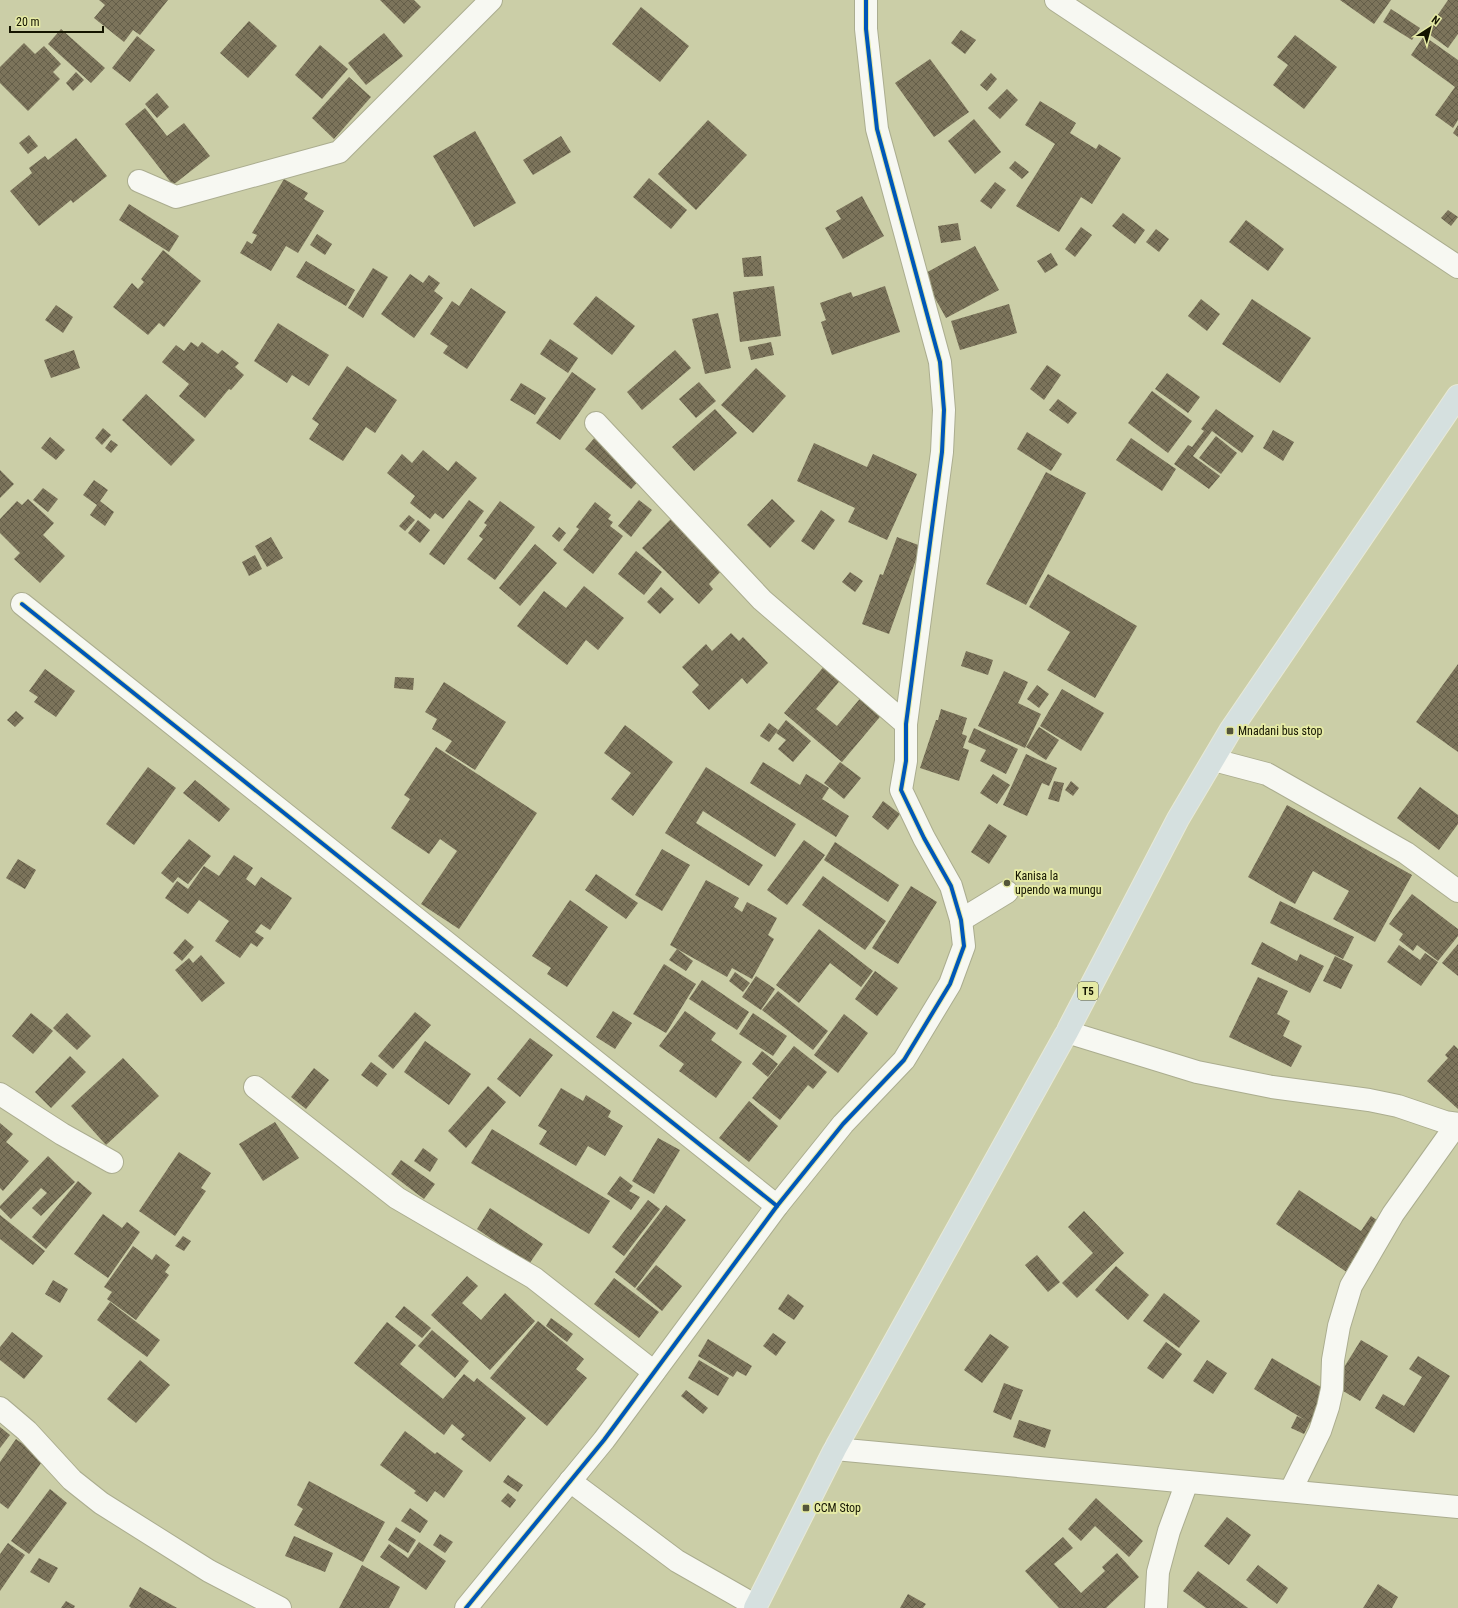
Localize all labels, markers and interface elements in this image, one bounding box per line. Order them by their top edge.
scale bar [10,8,103,34]
north arrow [1410,8,1450,48]
text: N [1429,13,1442,28]
text: 20 m [16,15,40,29]
place label: Mnadani bus stop [1238,724,1323,738]
marker: Mnadani bus stop [1225,726,1235,736]
place label: Kanisa la upendo wa mungu [1015,869,1102,897]
marker: Kanisa la upendo wa mungu [1002,878,1012,888]
road number: T5 [1078,982,1098,1000]
place label: CCM Stop [814,1501,861,1515]
marker: CCM Stop [801,1503,811,1513]

